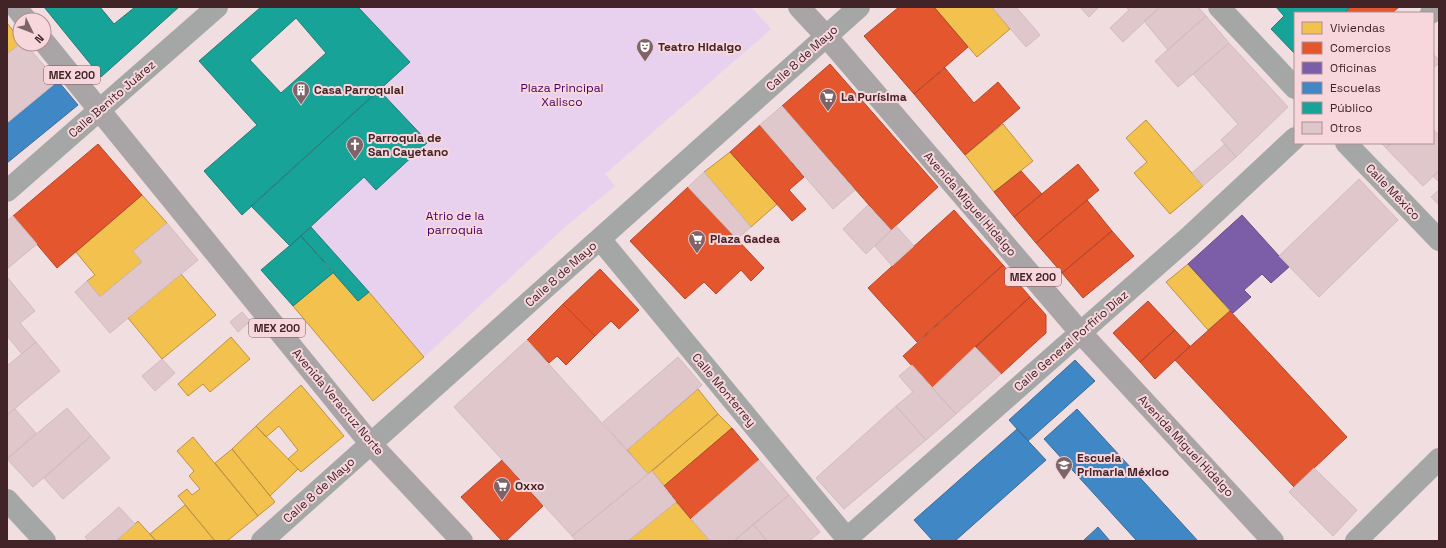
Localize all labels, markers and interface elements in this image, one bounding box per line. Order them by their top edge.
north arrow [12,12,52,52]
legend [1294,12,1434,144]
text: Viviendas [1330,20,1385,36]
street label: Calle 8 de Mayo [763,22,841,94]
text: N [32,31,47,46]
theatre icon: Teatro Hidalgo [635,37,655,62]
place label: Teatro Hidalgo [658,39,742,55]
text: Comercios [1330,40,1391,56]
street label: Calle Benito Juárez [65,57,159,141]
text: Oficinas [1330,60,1377,76]
road number: MEX 200 [44,66,100,84]
building icon: Casa Parroquial [291,80,311,105]
park label: Plaza Principal Xalisco [521,80,603,110]
text: Escuelas [1330,80,1381,96]
place label: Casa Parroquial [314,82,404,98]
supermarket icon: La Purísima [818,87,838,112]
place label: La Purísima [841,89,907,105]
text: Público [1330,100,1373,116]
text: Otros [1330,120,1362,136]
place label: Parroquia de San Cayetano [368,130,448,160]
church icon: Parroquia de San Cayetano [345,135,365,160]
street label: Avenida Miguel Hidalgo [920,148,1020,260]
street label: Calle México [1362,160,1424,224]
park label: Atrio de la parroquia [426,208,484,238]
supermarket icon: Plaza Gadea [687,229,707,254]
place label: Plaza Gadea [710,231,780,247]
street label: Calle 8 de Mayo [522,238,600,310]
road number: MEX 200 [1005,268,1061,286]
street label: Calle General Porfirio Díaz [1011,287,1131,395]
road number: MEX 200 [249,319,305,337]
street label: Avenida Veracruz Norte [289,345,387,459]
street label: Calle Monterrey [689,350,759,430]
street label: Avenida Miguel Hidalgo [1135,392,1237,500]
place label: Escuela Primaria México [1077,450,1169,480]
street label: Calle 8 de Mayo [280,454,358,526]
school or university icon: Escuela Primaria México [1054,455,1074,480]
supermarket icon: Oxxo [492,476,512,501]
place label: Oxxo [515,478,544,494]

